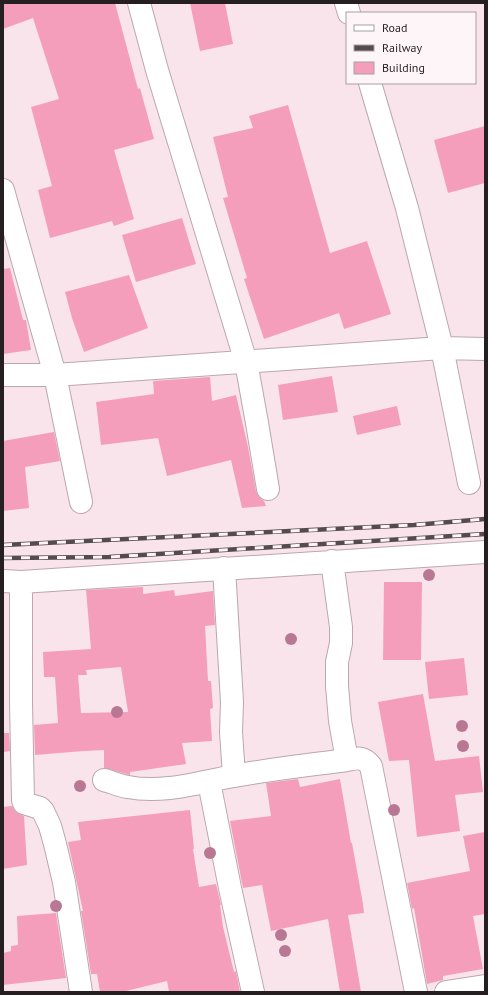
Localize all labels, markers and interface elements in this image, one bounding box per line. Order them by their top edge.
legend [346,12,476,84]
text: Road [382,20,407,35]
text: Railway [382,40,422,55]
text: Building [382,60,425,75]

